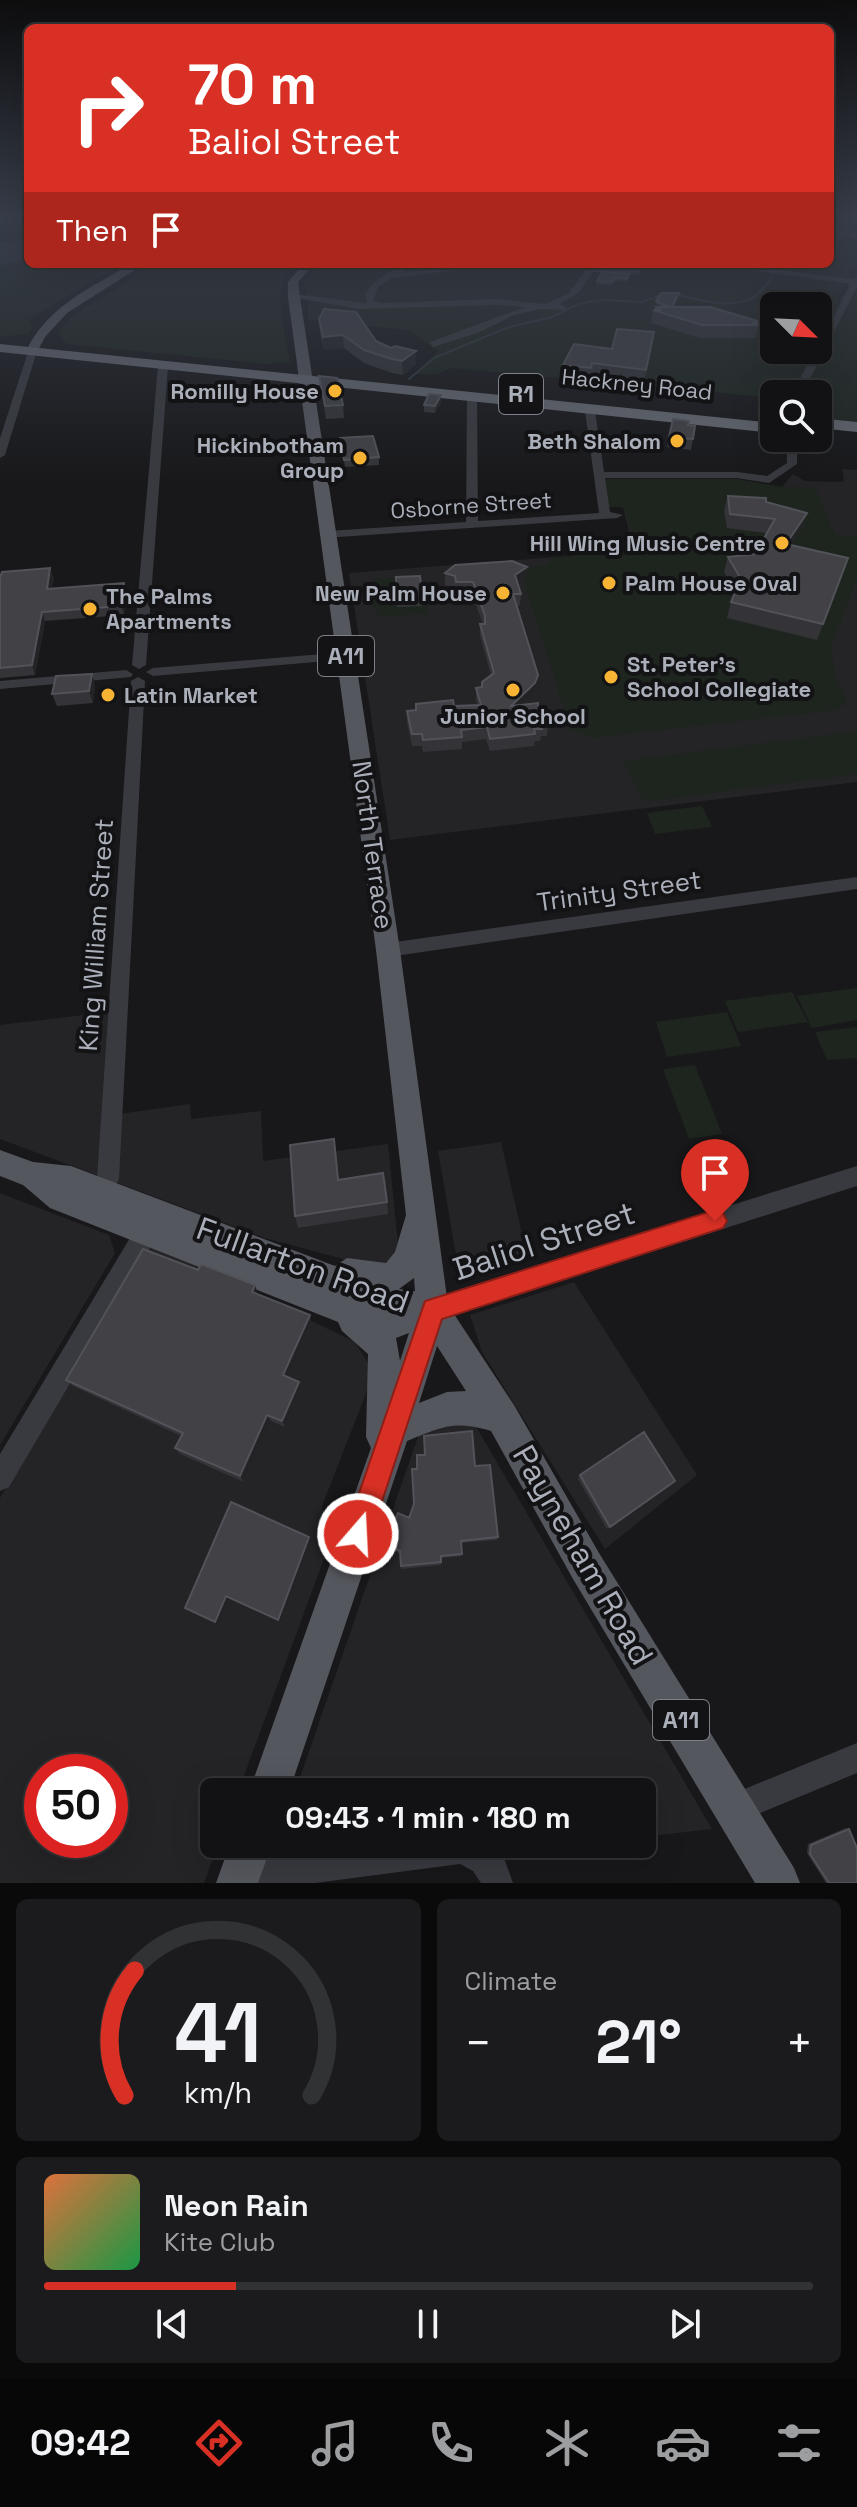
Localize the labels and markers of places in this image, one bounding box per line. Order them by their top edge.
place label: Romilly House [170,377,319,405]
marker: Romilly House [326,382,344,400]
place label: Beth Shalom [527,427,661,455]
place label: Hickinbotham Group [197,431,344,484]
marker: Beth Shalom [668,432,686,450]
marker: Hickinbotham Group [351,449,369,467]
place label: Hill Wing Music Centre [530,529,766,557]
marker: Hill Wing Music Centre [773,534,791,552]
place label: Palm House Oval [625,569,798,597]
marker: Palm House Oval [600,574,618,592]
place label: New Palm House [315,579,487,607]
place label: The Palms Apartments [106,582,232,635]
marker: New Palm House [494,584,512,602]
marker: The Palms Apartments [81,600,99,618]
place label: St. Peter's School Collegiate [627,650,811,703]
marker: St. Peter's School Collegiate [602,668,620,686]
place label: Latin Market [124,681,258,709]
marker: Junior School [504,681,522,699]
marker: Latin Market [99,686,117,704]
place label: Junior School [440,702,586,730]
pin [681,1139,749,1221]

